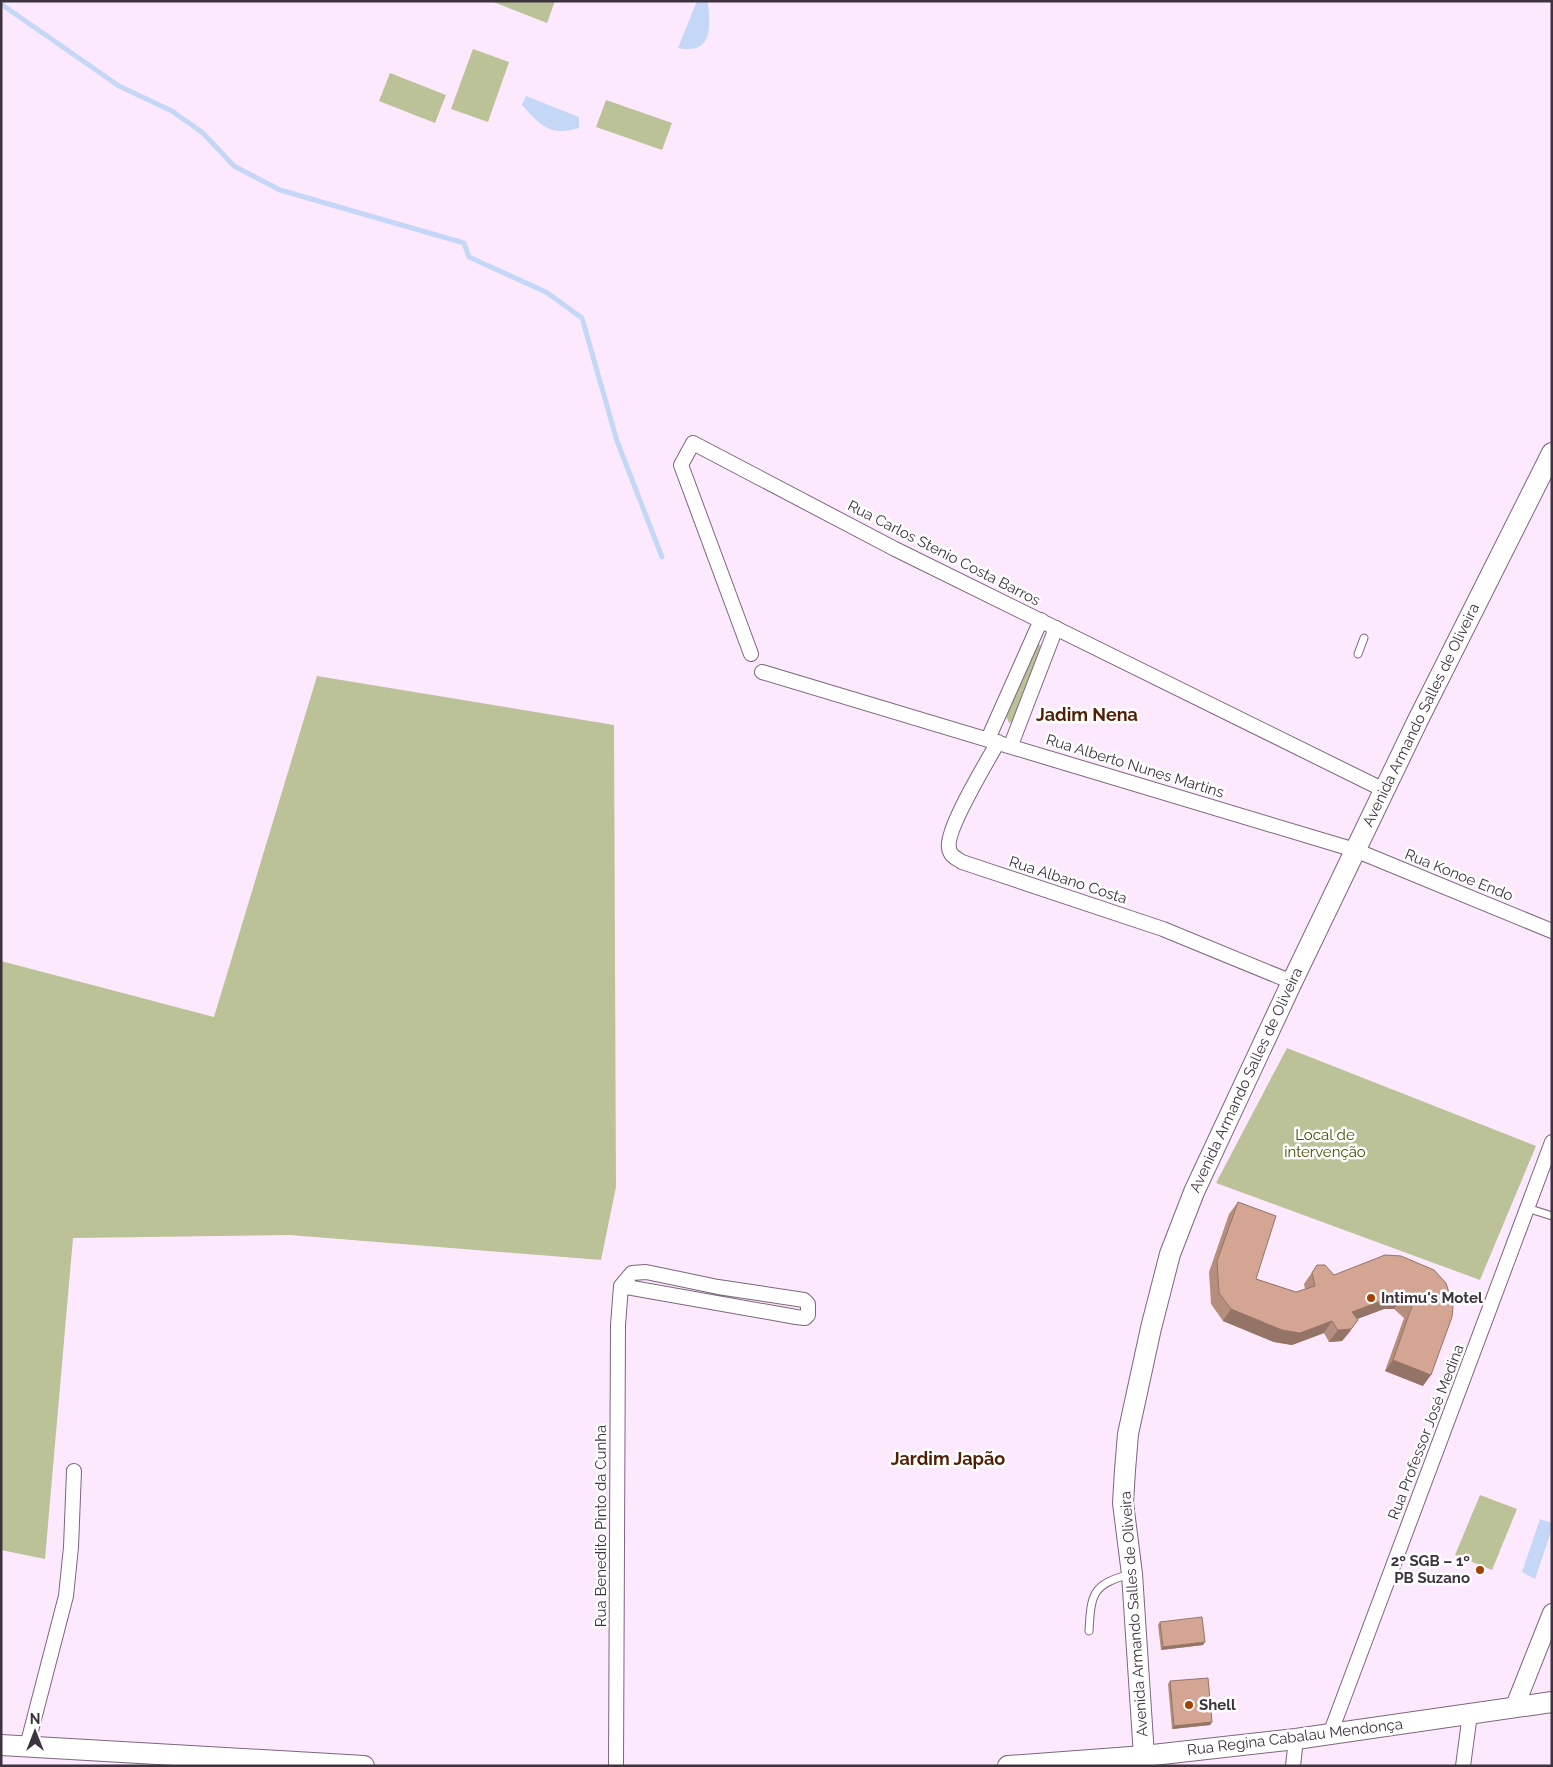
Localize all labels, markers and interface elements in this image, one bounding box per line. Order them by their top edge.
street label: Rua Carlos Stenio Costa Barros [845,496,1043,610]
street label: Avenida Armando Salles de Oliveira [1359,600,1483,830]
district label: Jadim Nena [1036,704,1138,725]
street label: Rua Alberto Nunes Martins [1044,730,1226,802]
street label: Rua Konoe Endo [1402,845,1516,905]
street label: Rua Albano Costa [1007,852,1129,908]
street label: Avenida Armando Salles de Oliveira [1186,965,1306,1195]
park label: Local de intervenção [1284,1126,1366,1161]
place label: Intimu's Motel [1381,1289,1483,1307]
marker: Intimu's Motel [1365,1292,1377,1304]
street label: Rua Professor José Medina [1384,1342,1468,1522]
street label: Rua Benedito Pinto da Cunha [592,1425,610,1627]
district label: Jardim Japão [891,1448,1005,1469]
street label: Avenida Armando Salles de Oliveira [1116,1490,1152,1738]
place label: 2º SGB – 1º PB Suzano [1391,1552,1470,1587]
marker: 2º SGB – 1º PB Suzano [1474,1564,1486,1576]
place label: Shell [1199,1696,1236,1714]
marker: Shell [1183,1699,1195,1711]
north arrow [10,1707,60,1757]
text: N [30,1711,40,1727]
street label: Rua Regina Cabalau Mendonça [1186,1715,1404,1759]

